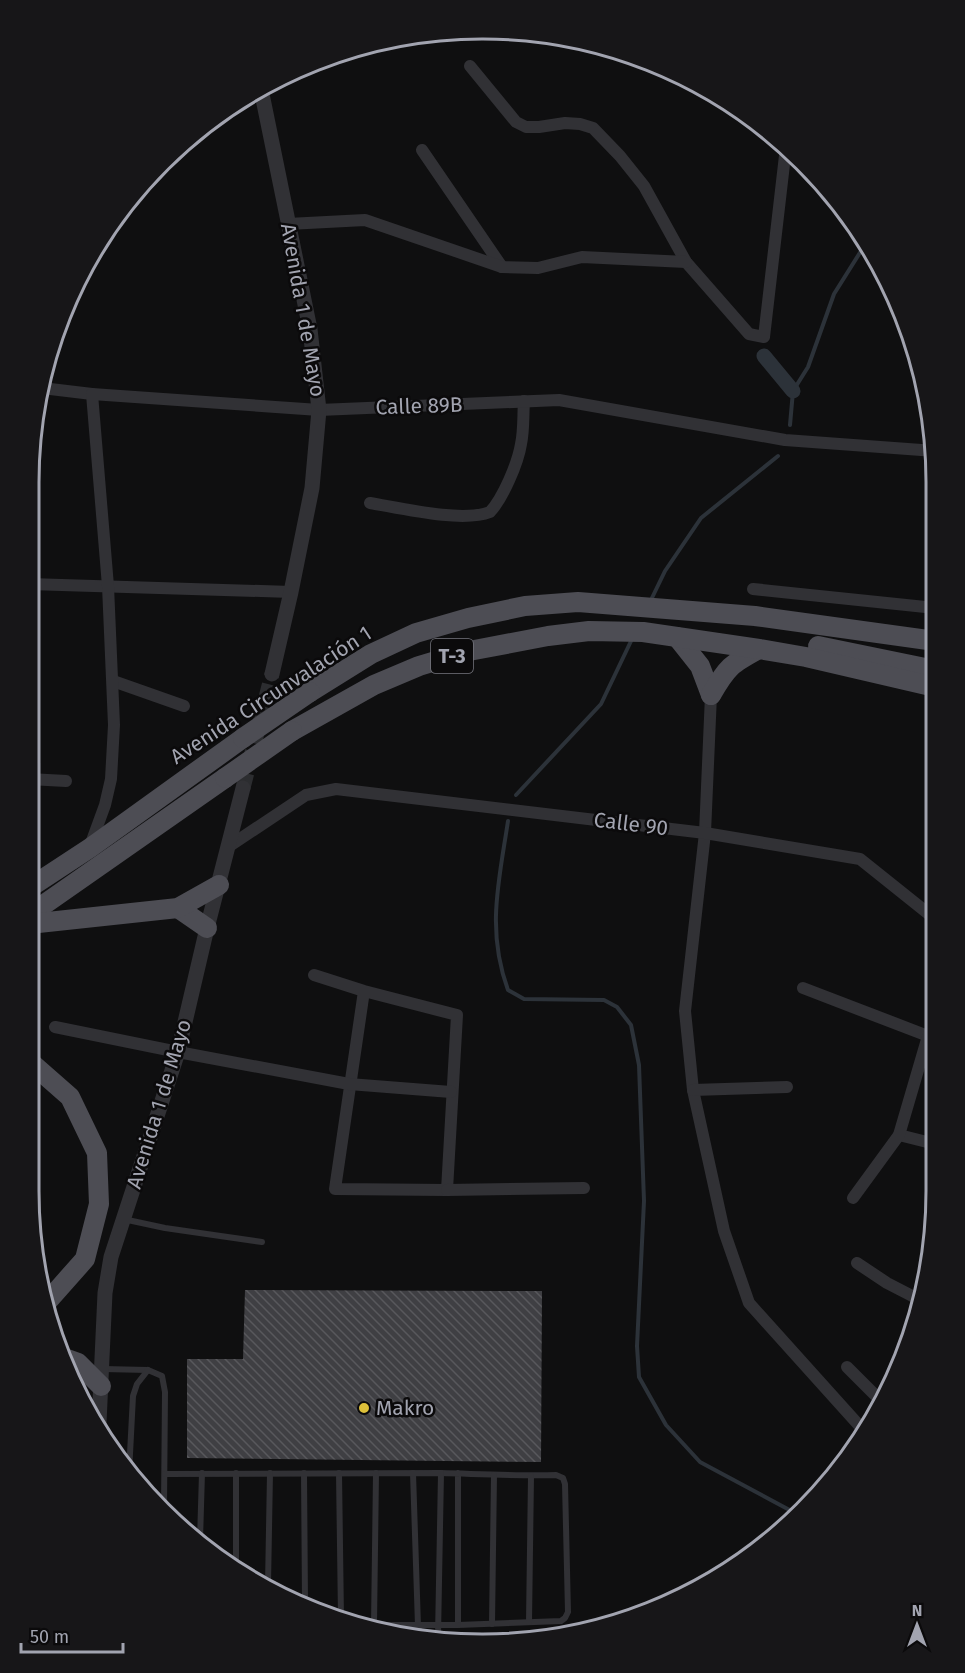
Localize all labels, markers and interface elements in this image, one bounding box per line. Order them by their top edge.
street label: Avenida 1 de Mayo [275,221,331,399]
street label: Calle 89B [375,391,463,421]
street label: Avenida Circunvalación 1 [165,620,377,770]
road number: T-3 [431,639,473,673]
street label: Calle 90 [592,807,670,841]
street label: Avenida 1 de Mayo [121,1016,197,1192]
place label: Makro [376,1395,434,1421]
marker: Makro [357,1401,371,1415]
north arrow [887,1595,947,1655]
text: N [912,1601,922,1620]
scale bar [21,1616,123,1654]
text: 50 m [30,1626,69,1648]

